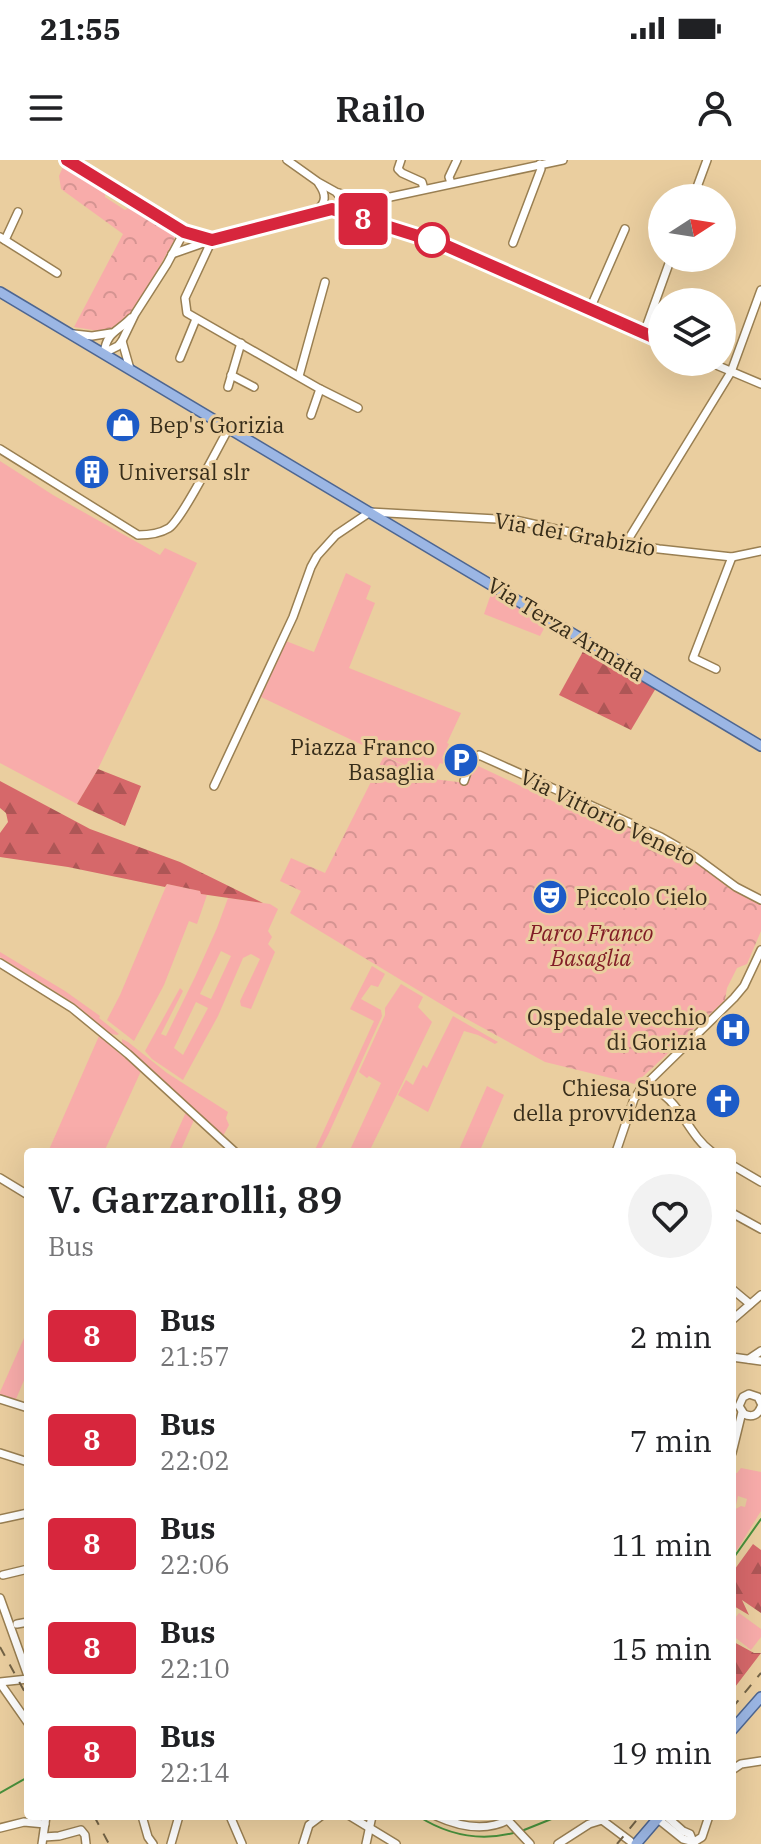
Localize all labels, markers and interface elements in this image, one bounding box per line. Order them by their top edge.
text: 21:55 [40,9,121,48]
text: Railo [336,85,425,132]
icon: menu [24,86,68,130]
icon: person [693,86,737,130]
north arrow [648,184,736,272]
map controls [648,184,736,376]
line badge: 8 [337,193,389,245]
text: 8 [355,200,371,237]
unlabelled marker [415,223,449,257]
button: layers [648,288,736,376]
shop icon: Bep's Gorizia [104,406,142,444]
place label: Bep's Gorizia [149,410,285,439]
building icon: Universal slr [73,453,111,491]
place label: Universal slr [118,457,250,486]
street label: Via dei Grabizio [492,505,658,562]
street label: Via Terza Armata [482,570,650,687]
place label: Piazza Franco Basaglia [290,732,435,786]
parking icon: Piazza Franco Basaglia [442,741,480,779]
street label: Via Vittorio Veneto [515,761,701,872]
theatre icon: Piccolo Cielo [531,878,569,916]
place label: Piccolo Cielo [576,882,707,911]
park label: Parco Franco Basaglia [528,918,653,972]
place label: Ospedale vecchio di Gorizia [527,1002,707,1056]
hospital icon: Ospedale vecchio di Gorizia [714,1011,752,1049]
place label: Chiesa Suore della provvidenza [513,1073,697,1127]
church icon: Chiesa Suore della provvidenza [704,1082,742,1120]
text: V. Garzarolli, 89 [48,1174,342,1223]
button: heart [628,1174,712,1258]
text: Bus [48,1229,94,1263]
text: Bus [160,1300,215,1339]
text: 8 [84,1317,100,1354]
text: 2 min [630,1317,712,1356]
text: 21:57 [160,1339,230,1373]
text: Bus [160,1404,215,1443]
text: 8 [84,1421,100,1458]
text: 7 min [630,1421,712,1460]
text: 22:02 [160,1443,230,1477]
text: Bus [160,1508,215,1547]
text: 8 [84,1525,100,1562]
text: 11 min [612,1525,712,1564]
text: 22:06 [160,1547,230,1581]
text: Bus [160,1612,215,1651]
text: 8 [84,1629,100,1666]
text: 15 min [612,1629,712,1668]
text: 22:10 [160,1651,230,1685]
text: Bus [160,1716,215,1755]
text: 8 [84,1733,100,1770]
text: 19 min [612,1733,712,1772]
text: 22:14 [160,1755,230,1789]

